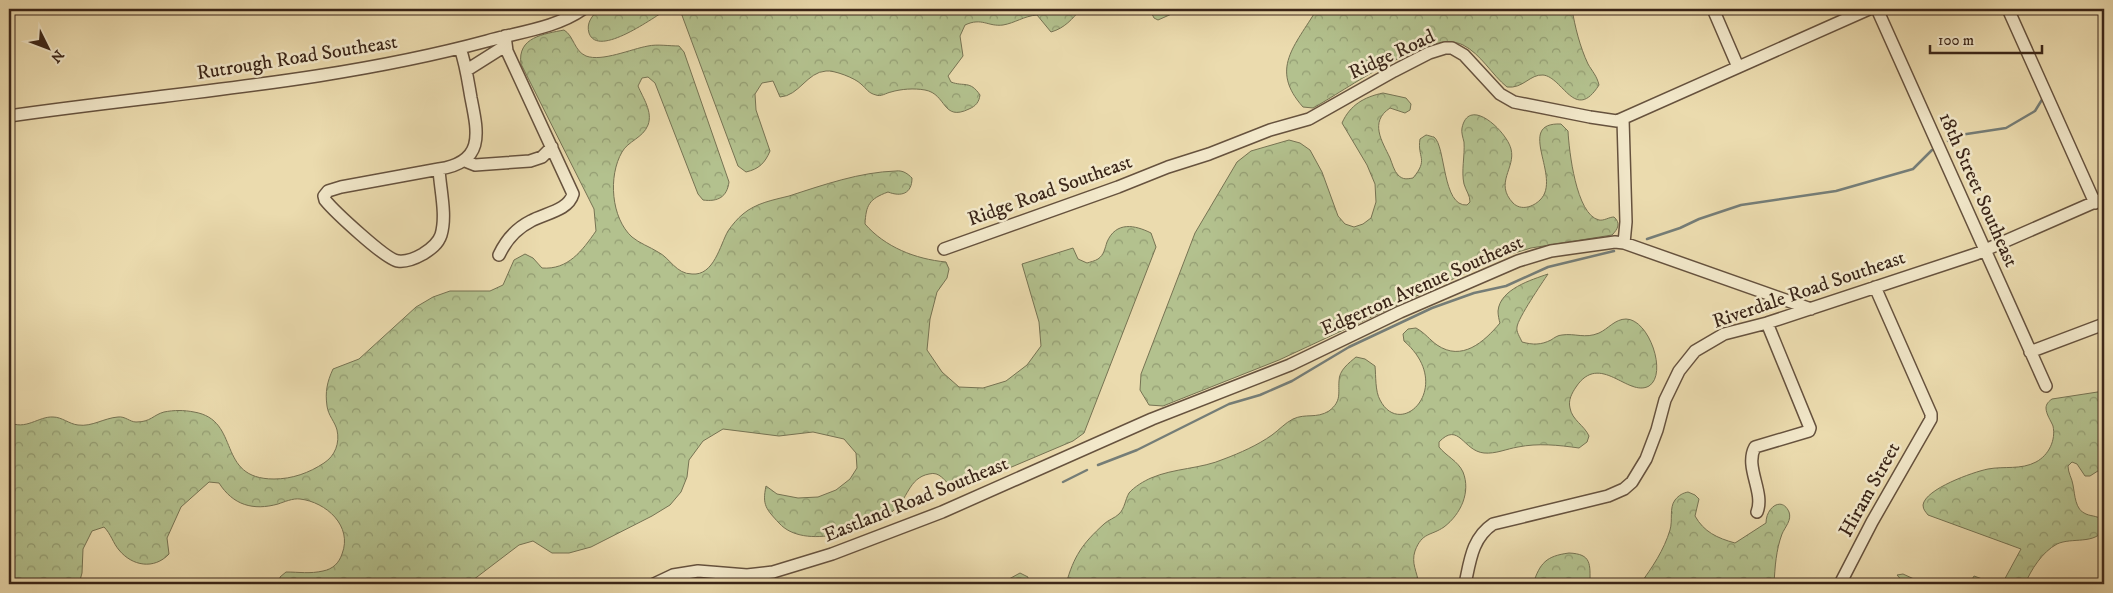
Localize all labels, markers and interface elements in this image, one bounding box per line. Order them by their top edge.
north arrow [22,22,72,72]
scale bar [1930,22,2043,54]
street label: Ridge Road [1345,24,1439,86]
street label: Rutrough Road Southeast [195,30,399,86]
text: 100 m [1938,31,1974,50]
text: N [46,46,67,67]
street label: 18th Street Southeast [1933,109,2023,271]
street label: Ridge Road Southeast [964,150,1136,232]
street label: Edgerton Avenue Southeast [1317,230,1527,342]
street label: Riverdale Road Southeast [1709,245,1909,335]
street label: Hiram Street [1834,438,1906,542]
street label: Eastland Road Southeast [820,451,1012,549]

